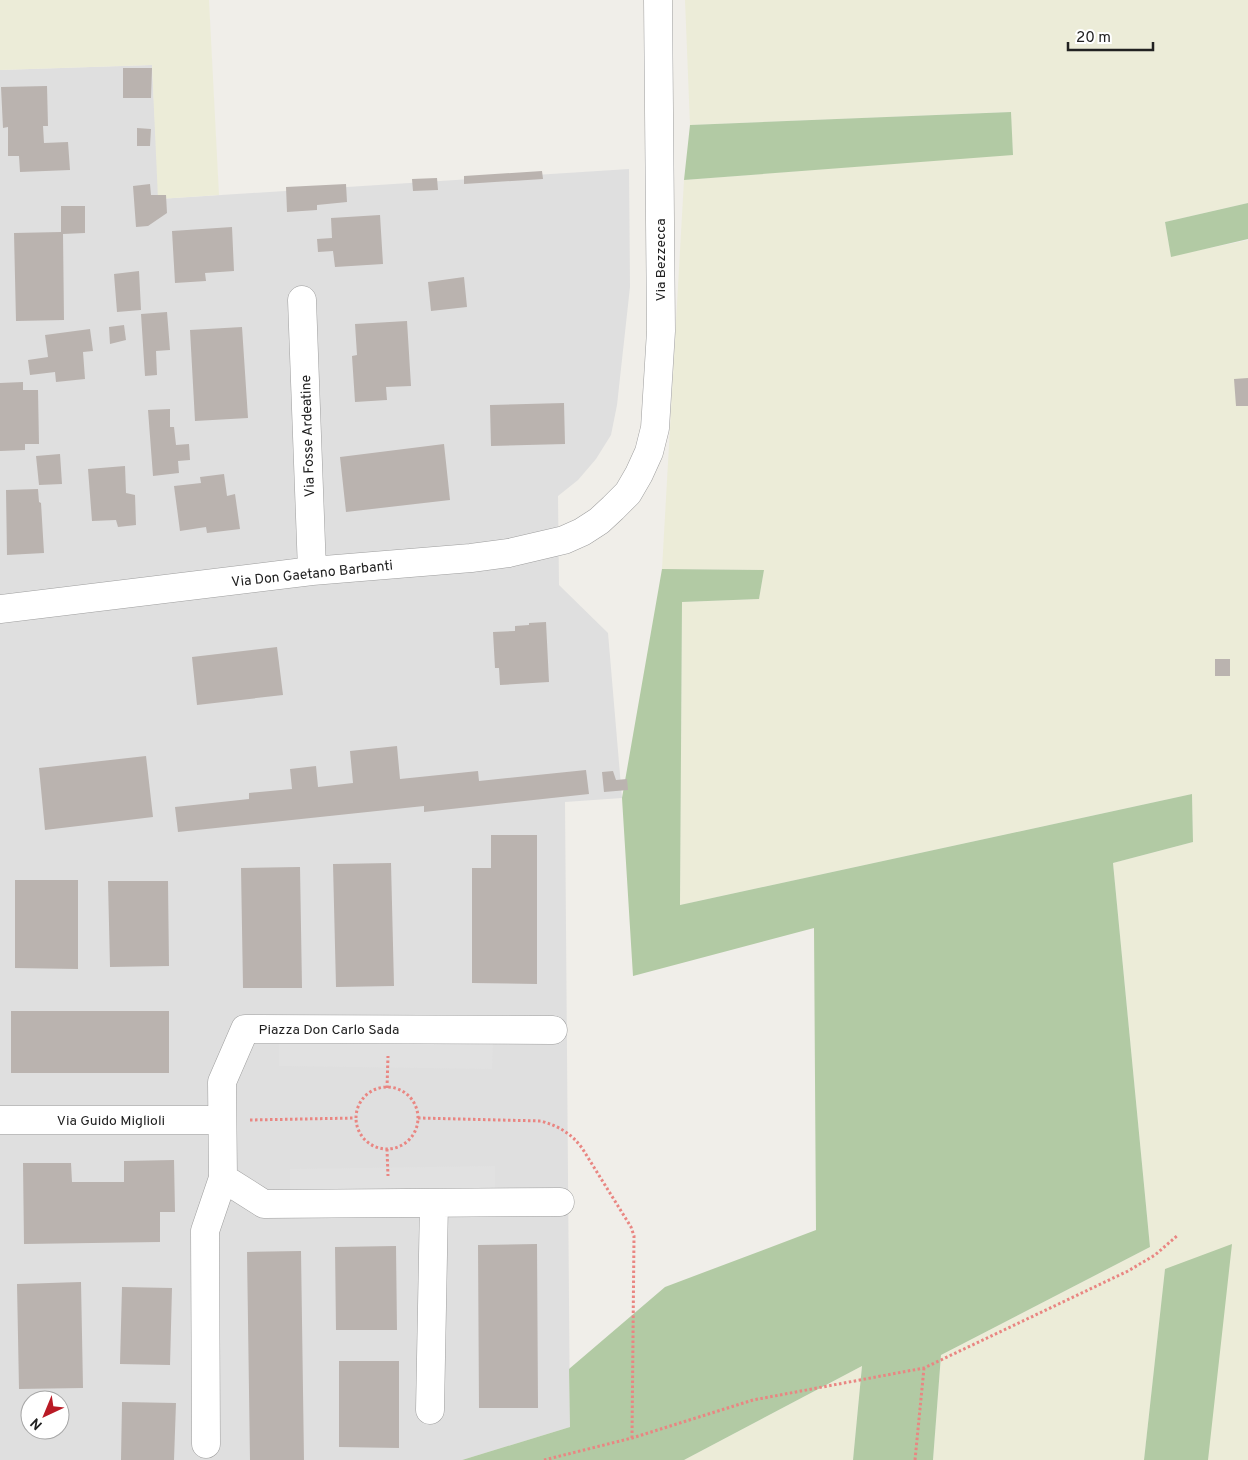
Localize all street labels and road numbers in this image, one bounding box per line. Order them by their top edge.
street label: Via Bezzecca [653,218,670,302]
street label: Via Fosse Ardeatine [298,375,319,497]
street label: Via Don Gaetano Barbanti [231,558,394,591]
street label: Piazza Don Carlo Sada [259,1022,399,1039]
street label: Via Guido Miglioli [57,1113,165,1130]

